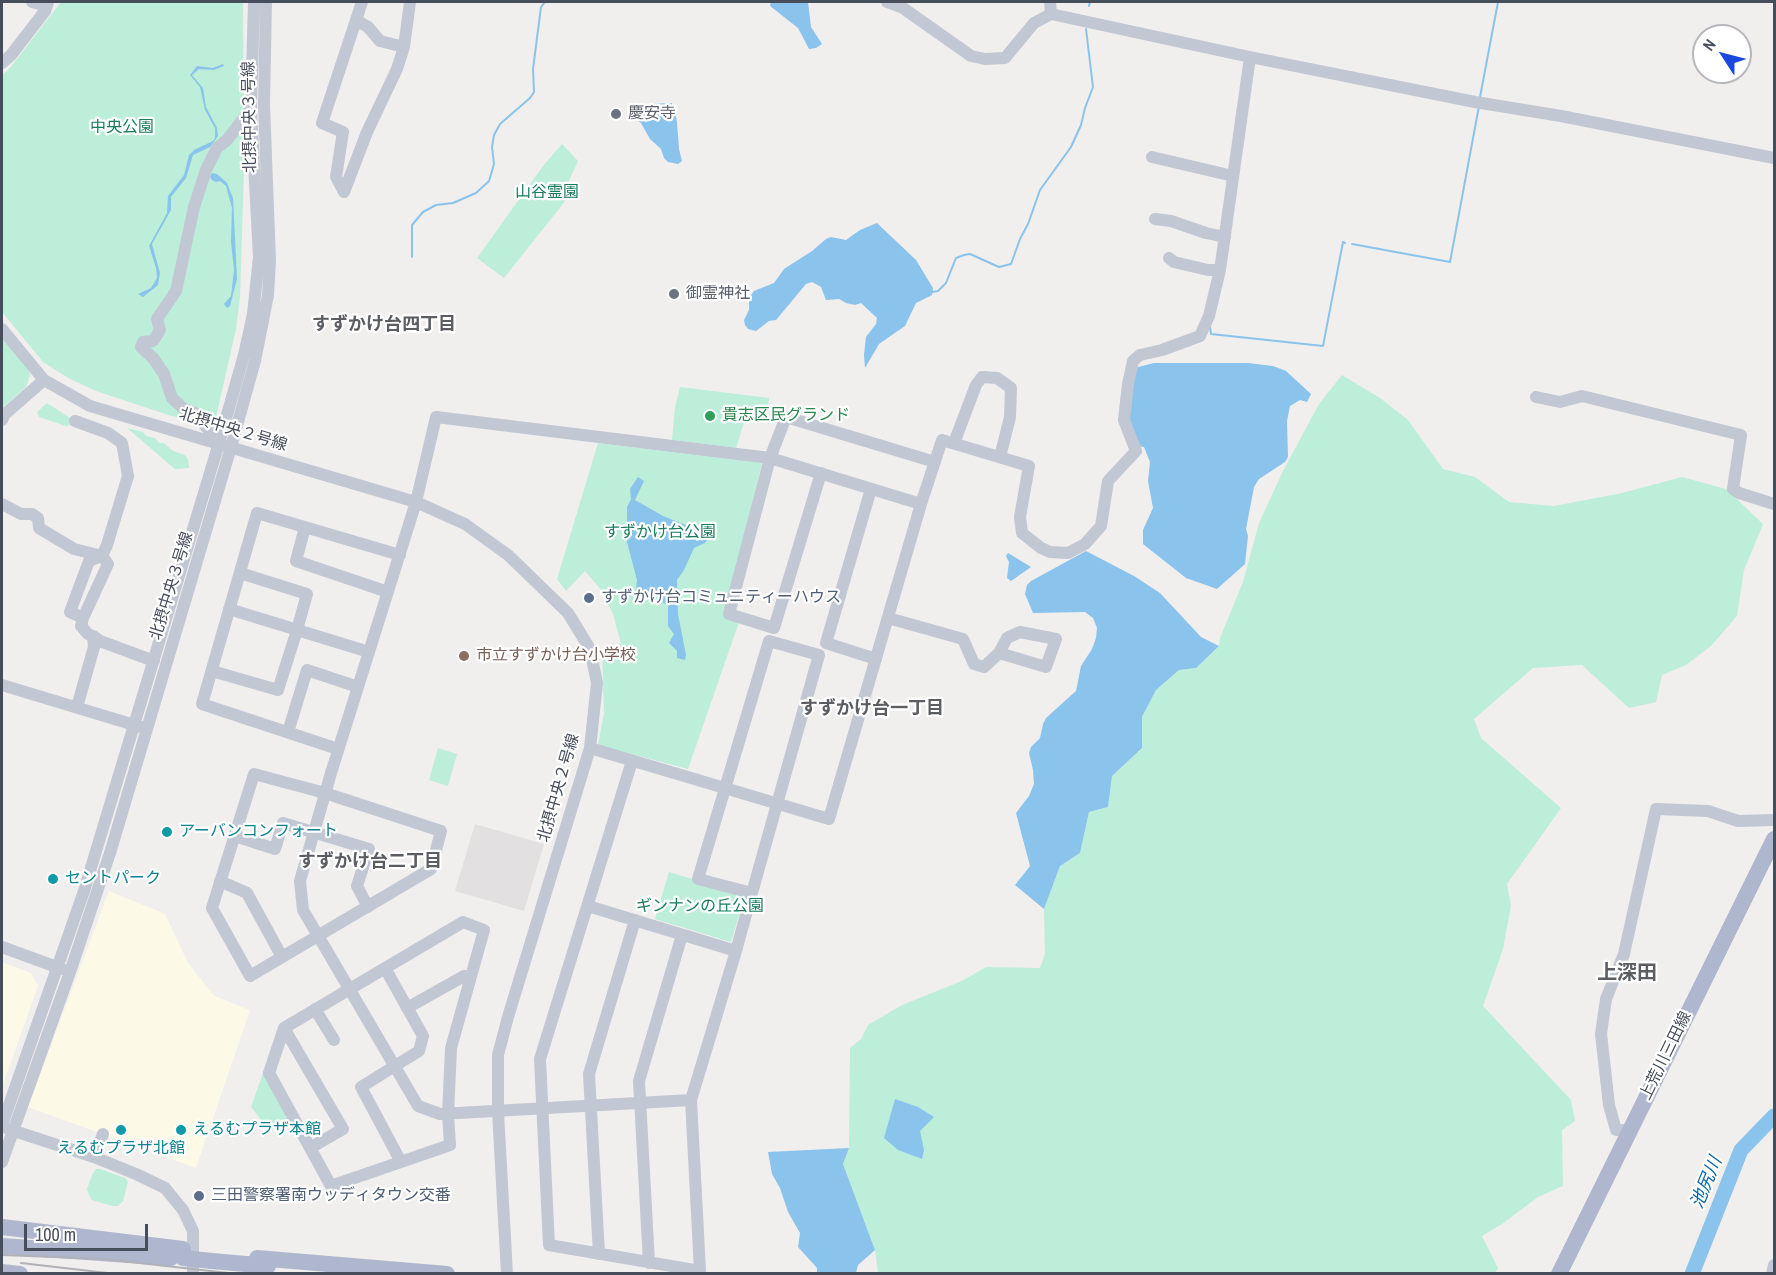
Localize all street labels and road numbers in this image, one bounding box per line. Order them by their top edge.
street label: 北摂中央３号線 [239,61,261,173]
street label: 北摂中央２号線 [177,404,289,456]
street label: 北摂中央３号線 [146,530,198,642]
street label: 北摂中央２号線 [534,732,584,844]
street label: 上荒川三田線 [1636,1009,1696,1103]

